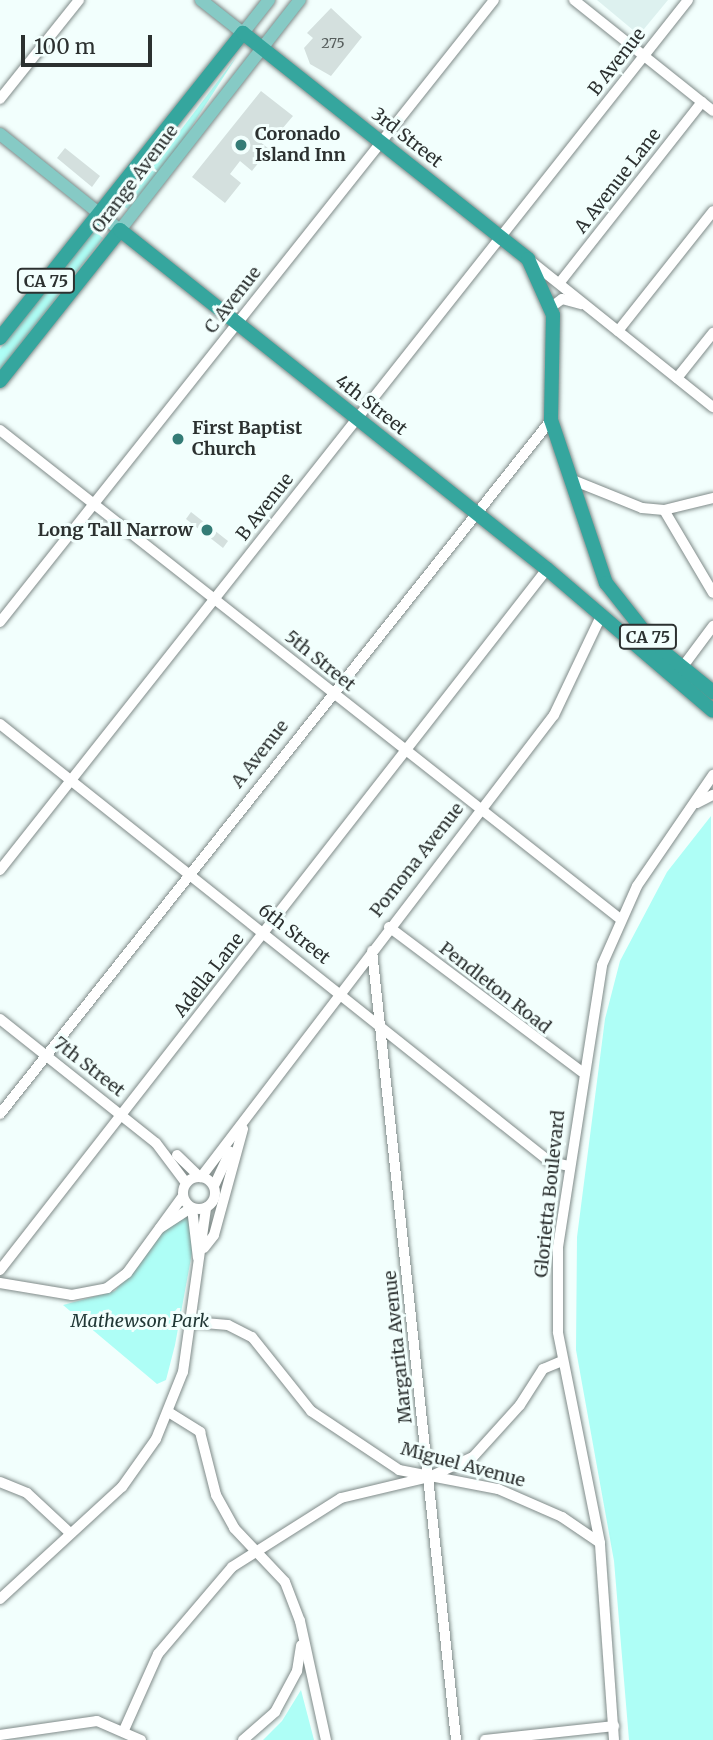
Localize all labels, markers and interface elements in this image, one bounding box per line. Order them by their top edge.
scale bar [24,21,156,65]
street label: B Avenue [584,24,650,100]
text: 100 m [34,33,96,60]
house number: 275 [321,35,345,51]
street label: 3rd Street [367,104,447,172]
street label: Orange Avenue [87,121,183,237]
place label: Coronado Island Inn [255,124,346,166]
street label: A Avenue Lane [570,124,666,238]
marker: Coronado Island Inn [233,137,249,153]
street label: C Avenue [200,262,266,338]
road number: CA 75 [16,268,76,294]
street label: 4th Street [331,370,411,440]
place label: First Baptist Church [192,418,302,460]
marker: First Baptist Church [170,431,186,447]
street label: B Avenue [232,469,298,545]
place label: Long Tall Narrow [38,519,193,541]
marker: Long Tall Narrow [199,522,215,538]
road number: CA 75 [618,624,678,650]
street label: 5th Street [280,626,360,696]
street label: A Avenue [227,716,293,792]
street label: Pomona Avenue [366,799,468,921]
street label: 6th Street [254,899,334,969]
street label: Adella Lane [169,929,249,1021]
street label: Pendleton Road [435,938,555,1038]
street label: 7th Street [49,1032,129,1102]
street label: Glorietta Boulevard [530,1109,570,1279]
street label: Margarita Avenue [379,1269,417,1425]
park label: Mathewson Park [71,1310,209,1332]
street label: Miguel Avenue [398,1438,528,1492]

